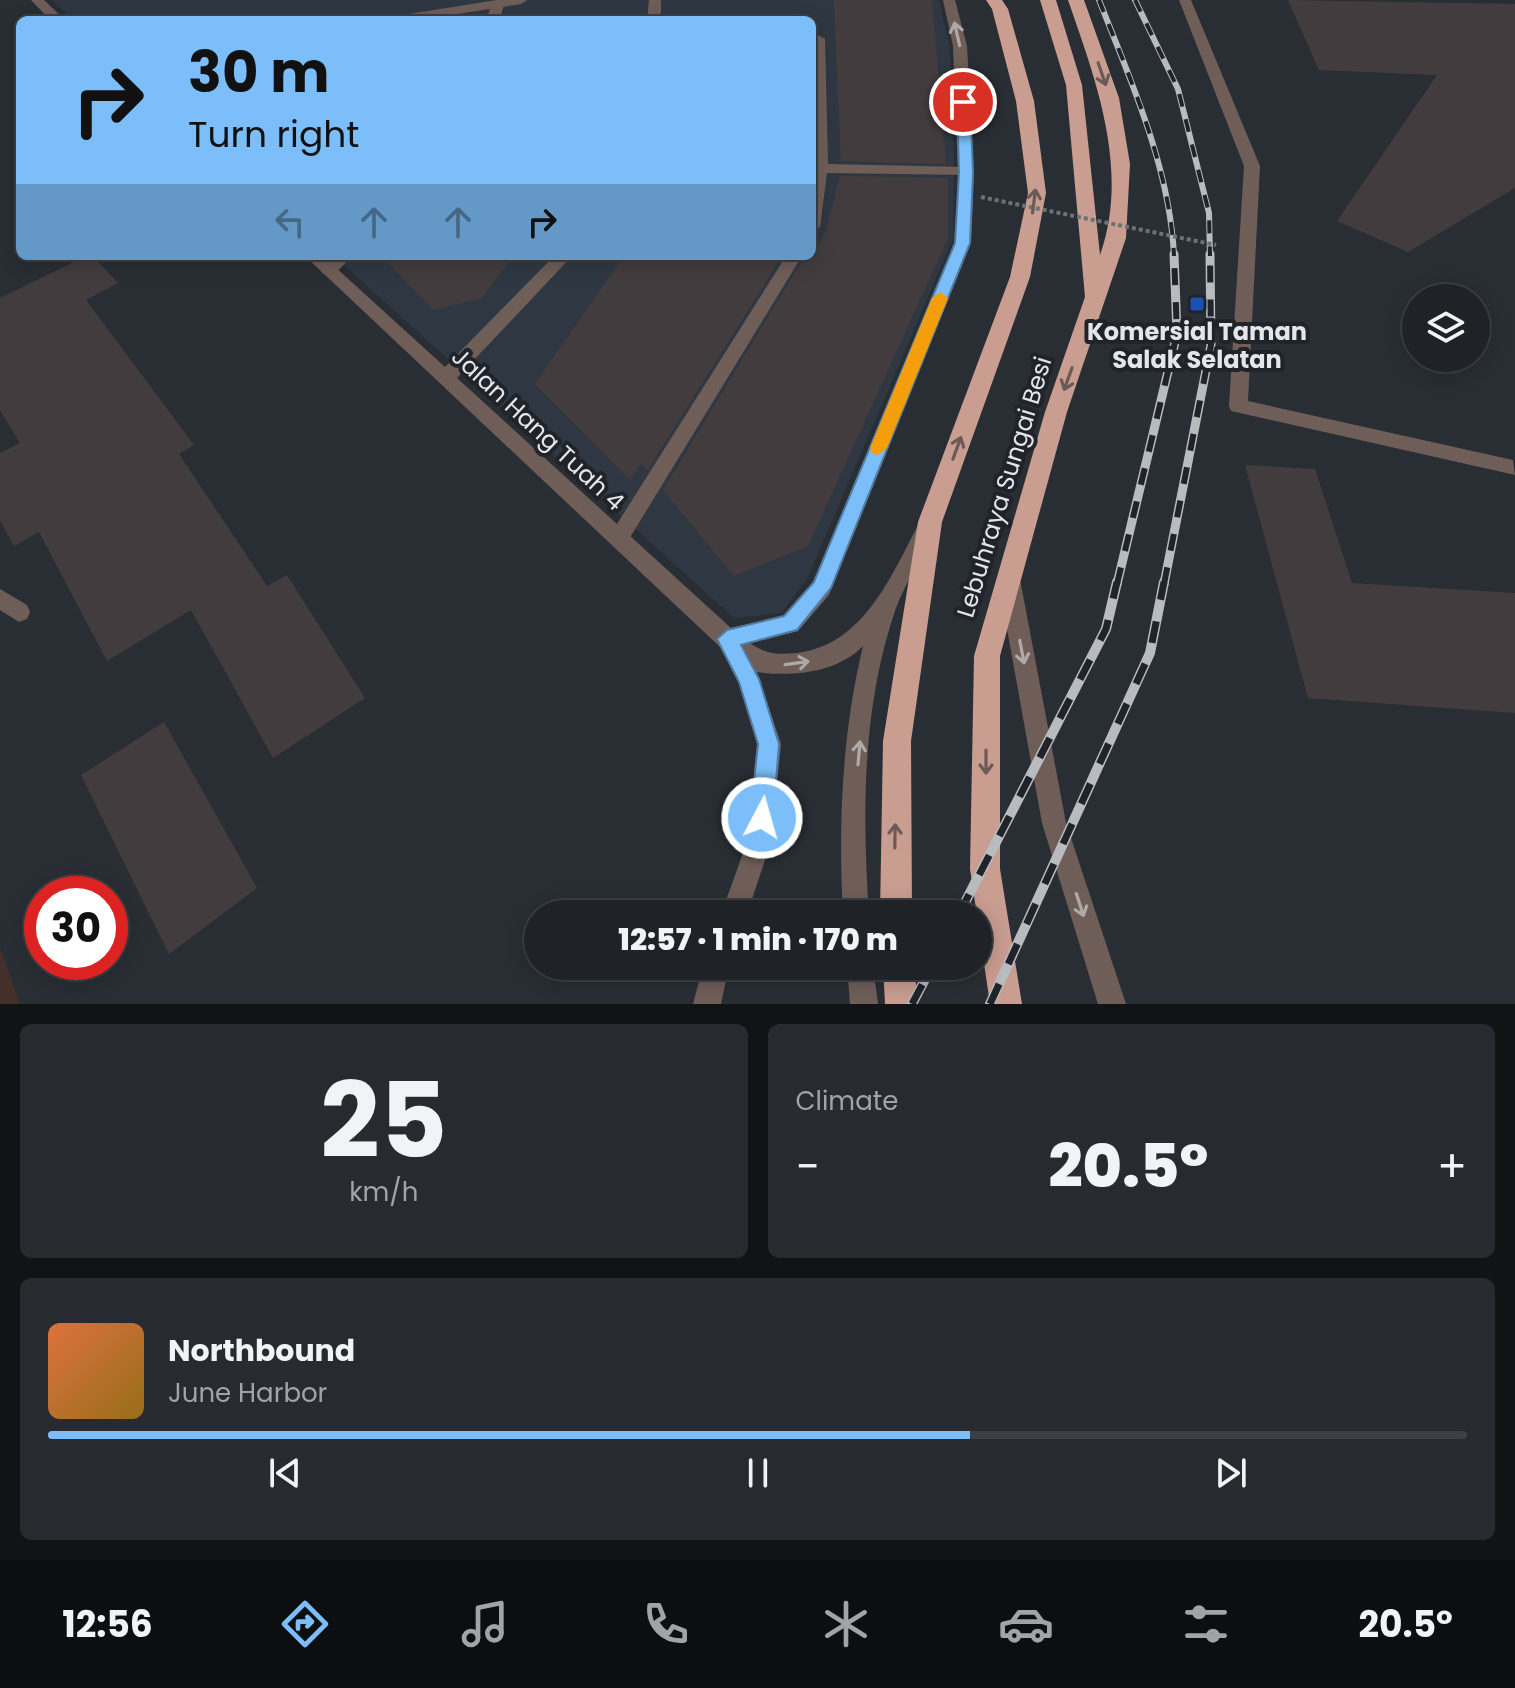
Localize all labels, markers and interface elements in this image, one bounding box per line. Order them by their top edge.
one-way arrow [949,22,964,48]
text: 30 m [188,33,330,112]
icon: right [56,48,160,152]
one-way arrow [1095,61,1110,86]
pin [929,68,997,136]
icon: arrive [941,80,985,124]
text: Turn right [188,109,359,160]
one-way arrow [1027,188,1042,215]
icon: left [268,200,312,244]
icon: ahead [352,200,396,244]
icon: ahead [436,200,480,244]
icon: right [520,200,564,244]
map controls [1402,284,1490,372]
button: layers [1402,284,1490,372]
marker: Komersial Taman Salak Selatan [1188,295,1206,313]
place label: Komersial Taman Salak Selatan [1087,315,1307,376]
street label: Jalan Hang Tuah 4 [444,340,632,518]
street label: Lebuhraya Sungai Besi [949,353,1059,621]
one-way arrow [1060,366,1074,391]
one-way arrow [951,436,965,461]
one-way arrow [1016,639,1031,664]
one-way arrow [784,656,810,671]
one-way arrow [851,740,866,767]
one-way arrow [978,748,994,775]
position arrow [720,776,804,860]
one-way arrow [887,823,902,850]
speed limit sign: 30 [24,876,128,980]
one-way arrow [1074,892,1089,917]
text: 12:57 · 1 min · 170 m [618,918,898,961]
text: 25 [320,1048,447,1193]
text: Climate [796,1083,898,1119]
text: 20.5° [1048,1124,1208,1208]
text: − [796,1136,820,1197]
text: + [1437,1136,1467,1197]
text: km/h [349,1174,418,1210]
text: Northbound [168,1329,355,1372]
text: June Harbor [168,1375,327,1411]
icon: previous [263,1451,307,1495]
icon: pause [736,1451,780,1495]
icon: next [1209,1451,1253,1495]
icon: directions [277,1596,333,1652]
icon: music [457,1596,513,1652]
icon: phone [638,1596,694,1652]
icon: climate [818,1596,874,1652]
icon: car [998,1596,1054,1652]
icon: filters [1178,1596,1234,1652]
text: 12:56 [62,1599,153,1650]
text: 20.5° [1359,1599,1453,1650]

